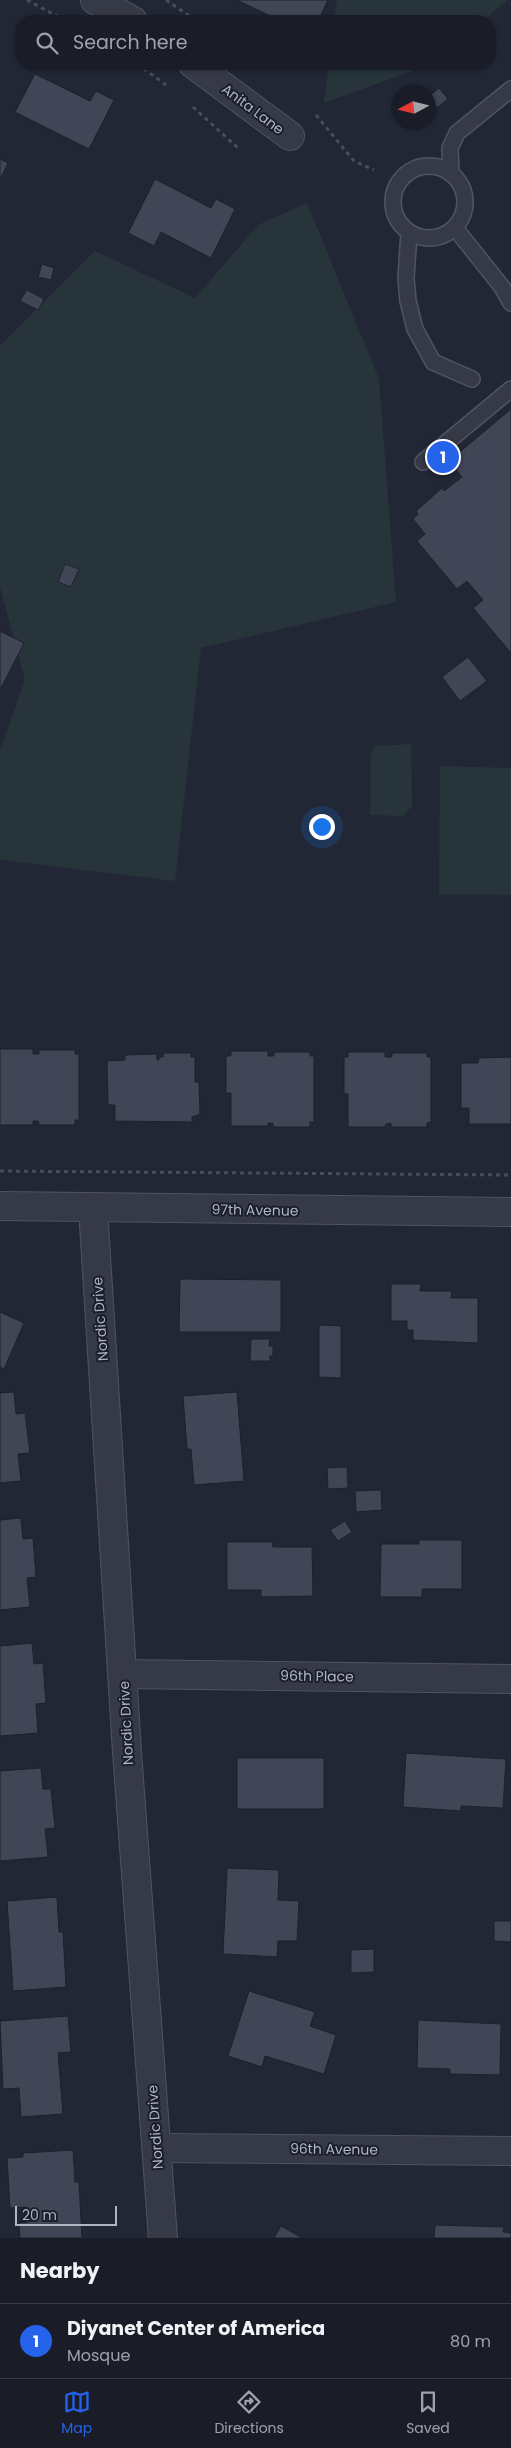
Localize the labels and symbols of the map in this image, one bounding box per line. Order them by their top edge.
street label: Anita Lane [218,79,289,139]
north arrow [391,85,436,130]
pin: 1 [427,438,459,476]
your location [309,814,335,840]
street label: 97th Avenue [211,1199,299,1221]
street label: Nordic Drive [87,1276,113,1362]
street label: 96th Place [280,1665,354,1687]
street label: Nordic Drive [114,1680,138,1766]
street label: Nordic Drive [142,2084,168,2170]
street label: 96th Avenue [290,2138,379,2160]
scale bar [15,2203,118,2226]

